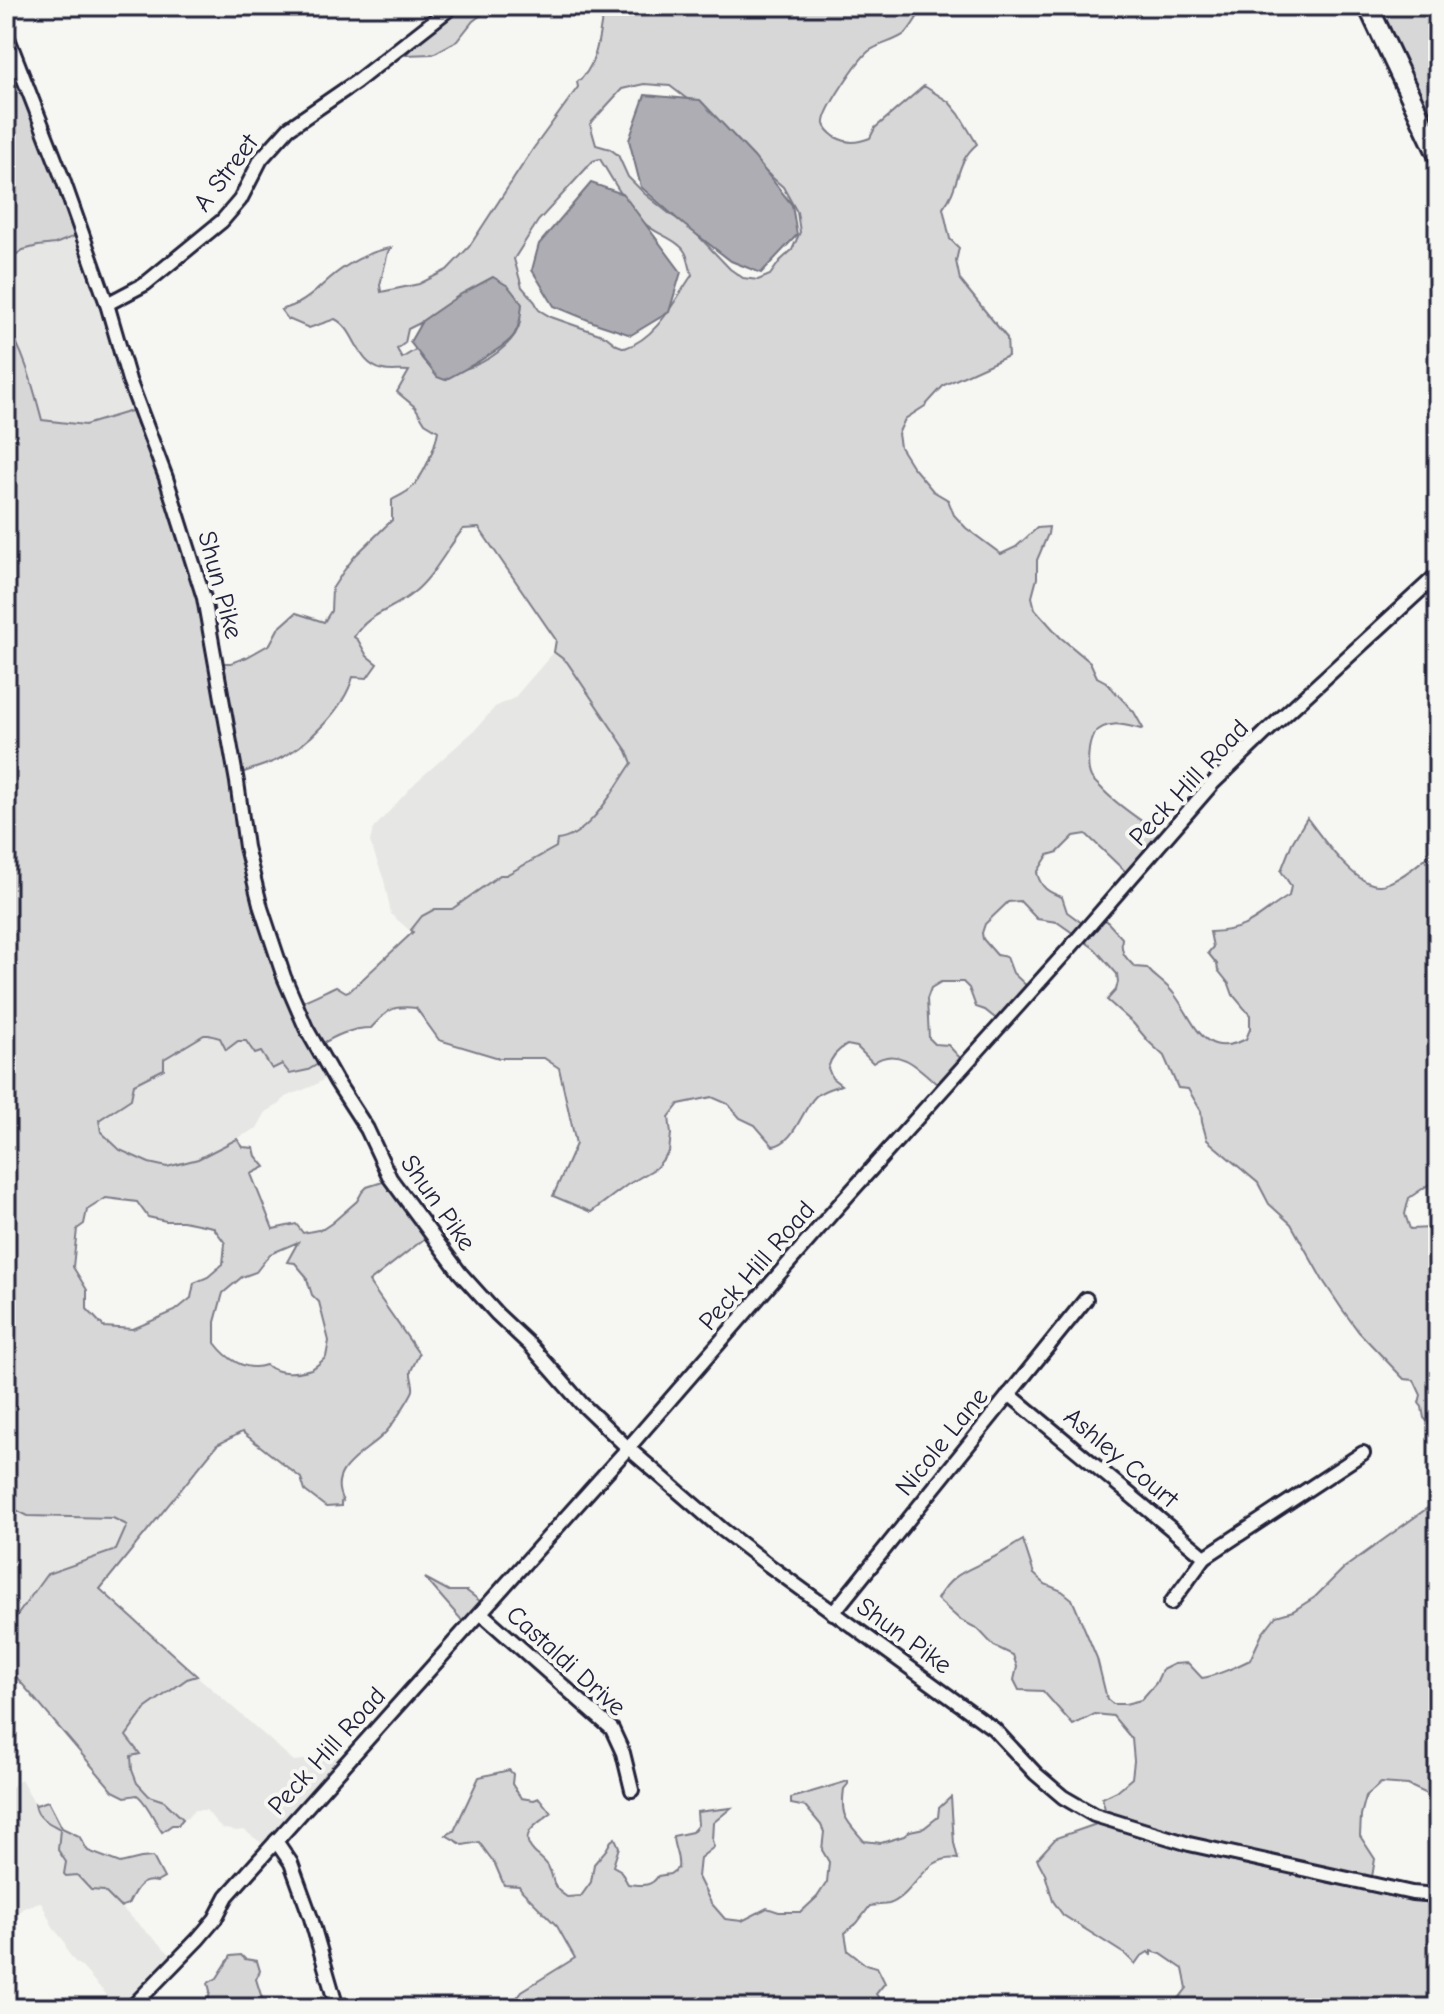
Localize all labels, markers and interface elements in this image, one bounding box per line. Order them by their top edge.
street label: A Street [187,127,266,218]
street label: Shun Pike [191,528,249,642]
street label: Peck Hill Road [1123,714,1255,852]
street label: Shun Pike [394,1149,482,1257]
street label: Peck Hill Road [693,1195,821,1337]
street label: Nicole Lane [889,1382,995,1502]
street label: Ashley Court [1058,1402,1185,1515]
street label: Shun Pike [851,1591,957,1681]
street label: Castaldi Drive [500,1600,632,1722]
street label: Peck Hill Road [262,1681,392,1821]

